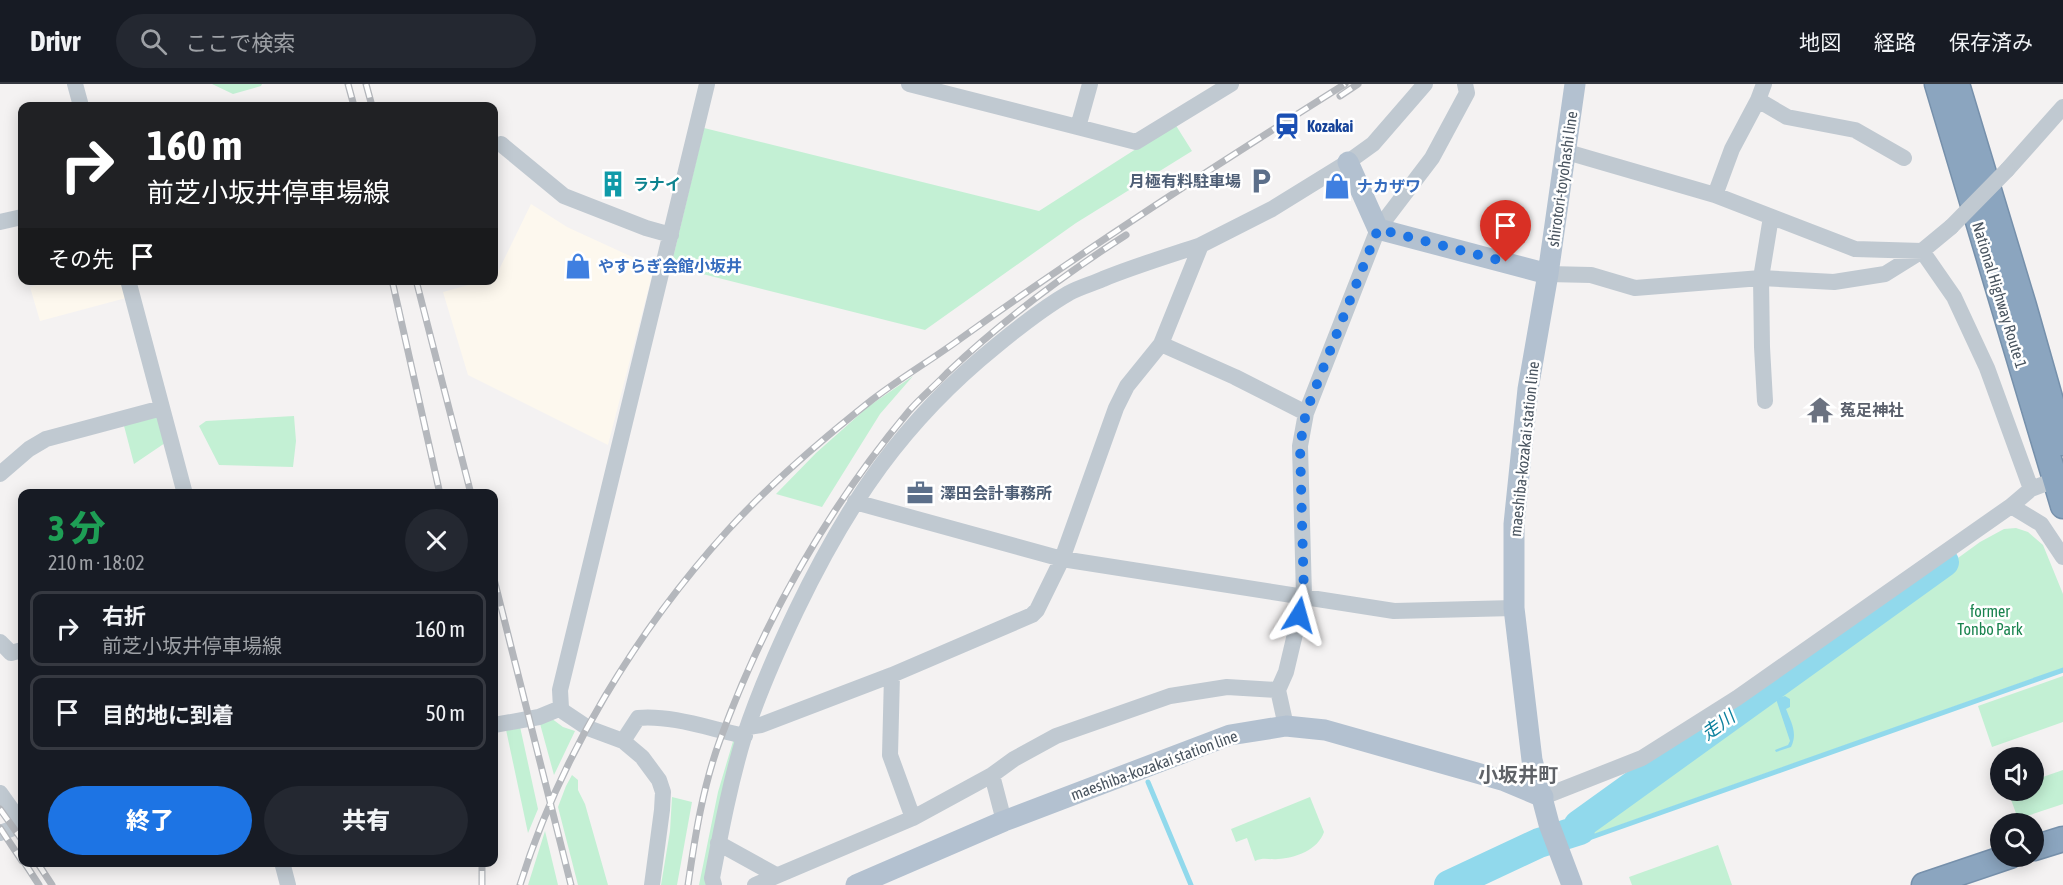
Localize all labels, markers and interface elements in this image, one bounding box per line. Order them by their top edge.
search box [116,14,536,68]
text: Drivr [30,25,80,57]
icon: search [137,25,170,58]
text: ここで検索 [185,30,295,56]
text: 地図 [1799,30,1841,54]
text: 経路 [1874,30,1916,54]
text: 保存済み [1949,30,2033,54]
street label: shirotori-toyohashi line [1544,110,1581,248]
station icon: Kozakai [1272,111,1302,141]
place label: Kozakai [1307,117,1354,135]
text: 160 m [147,121,242,169]
icon: right [48,126,126,204]
parking icon: 月極有料駐車場 [1246,166,1276,196]
building icon: ラナイ [598,169,628,199]
shop icon: ナカザワ [1322,171,1352,201]
place label: 月極有料駐車場 [1129,172,1241,190]
place label: ラナイ [633,175,681,193]
text: 前芝小坂井停車場線 [147,177,390,208]
place label: ナカザワ [1357,177,1421,195]
pin [1480,200,1531,262]
icon: arrive [1489,209,1522,242]
street label: National Highway Route 1 [1968,220,2031,371]
icon: arrive [126,240,159,273]
text: その先 [48,246,114,272]
shop icon: やすらぎ会館小坂井 [563,251,593,281]
place label: やすらぎ会館小坂井 [598,257,742,275]
street label: maeshiba-kozakai station line [1506,360,1542,538]
temple icon: 菟足神社 [1805,395,1835,425]
place label: 菟足神社 [1840,401,1904,419]
office icon: 澤田会計事務所 [905,478,935,508]
place label: 澤田会計事務所 [940,484,1052,502]
text: 3 分 [48,507,106,549]
button: close [405,509,468,572]
text: 210 m · 18:02 [48,551,145,574]
position arrow [1267,583,1331,647]
park label: former Tonbo Park [1957,602,2023,638]
text: 右折 [102,603,146,629]
icon: right [51,612,84,645]
text: 160 m [415,616,465,642]
text: 前芝小坂井停車場線 [102,634,282,657]
icon: arrive [51,696,84,729]
text: 50 m [425,700,465,726]
text: 目的地に到着 [102,702,234,728]
water label: 走川 [1697,705,1740,744]
street label: maeshiba-kozakai station line [1068,726,1240,804]
map controls [1990,747,2044,867]
button: sound [1990,747,2044,801]
district label: 小坂井町 [1478,763,1558,786]
button: 終了 [48,786,252,855]
button: 共有 [264,786,468,855]
button: search [1990,813,2044,867]

